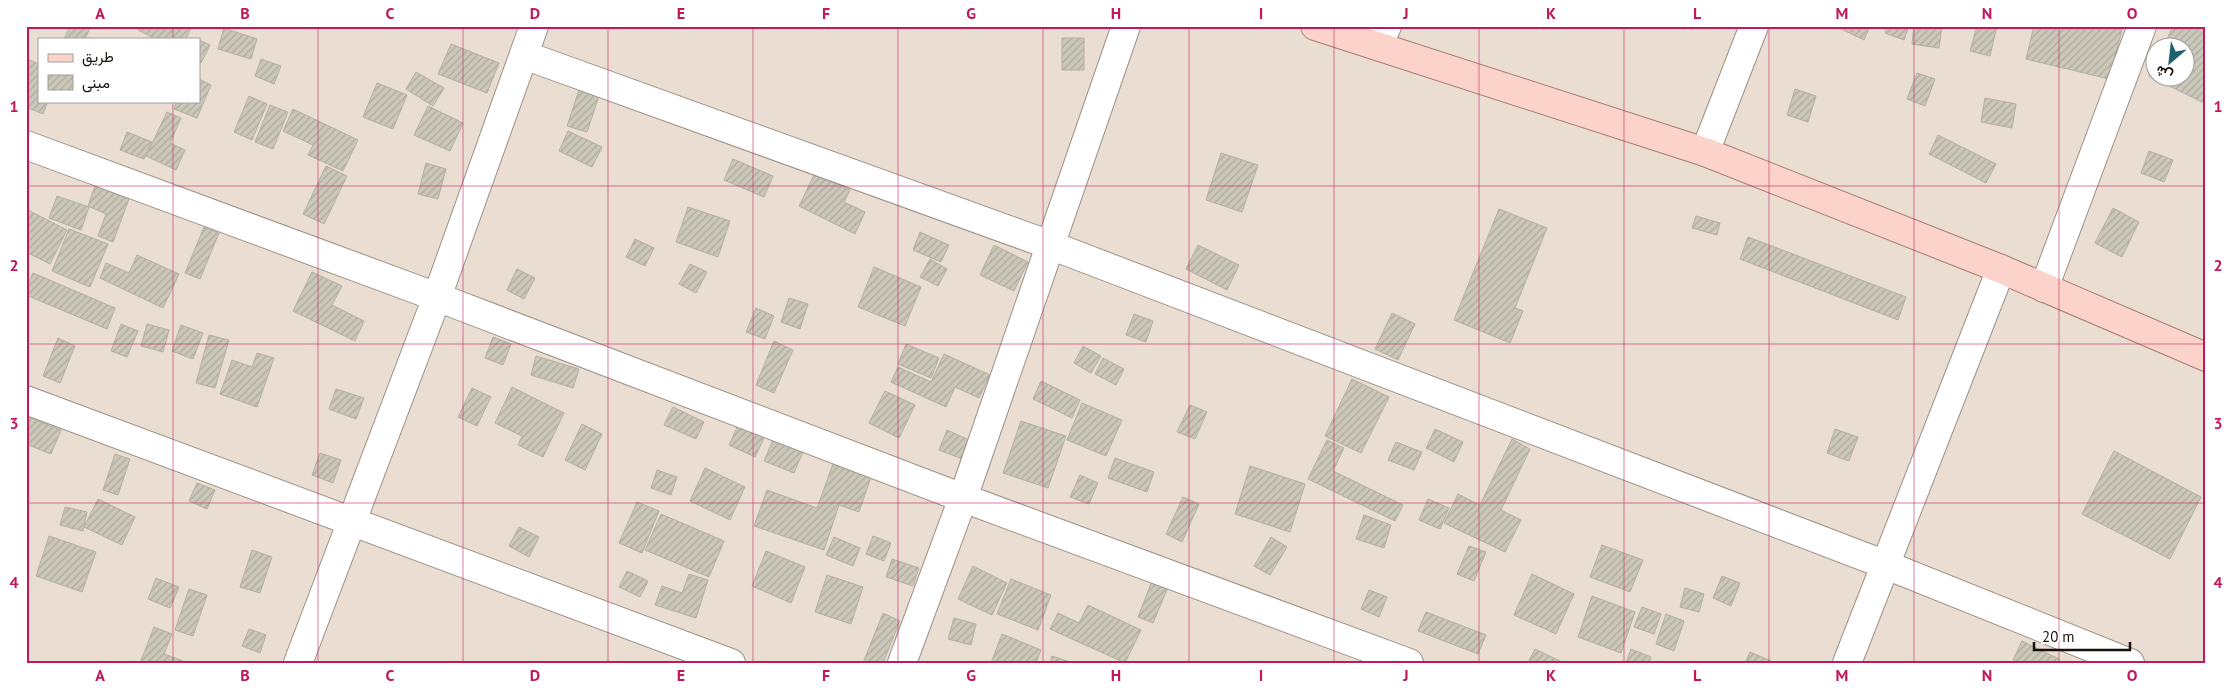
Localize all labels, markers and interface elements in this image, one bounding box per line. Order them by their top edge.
text: A [95,3,105,23]
text: B [240,3,250,23]
text: C [386,3,395,23]
text: D [530,3,540,23]
text: E [677,3,685,23]
text: F [822,3,830,23]
text: G [966,3,976,23]
text: H [1111,3,1121,23]
text: I [1259,3,1263,23]
text: J [1402,3,1409,23]
text: K [1546,3,1556,23]
text: L [1693,3,1702,23]
text: M [1836,3,1848,23]
text: N [1982,3,1992,23]
text: O [2127,3,2138,23]
legend [38,38,200,102]
north arrow [2144,38,2194,88]
text: طريق [82,47,114,67]
text: ش [2152,62,2176,85]
text: مبنى [82,73,110,93]
text: 1 [9,96,19,116]
text: 1 [2213,96,2223,116]
text: 2 [9,255,19,275]
text: 2 [2213,255,2223,275]
text: 3 [9,413,19,433]
text: 3 [2213,413,2223,433]
text: 4 [9,572,19,592]
text: 4 [2213,572,2223,592]
scale bar [2034,619,2131,651]
text: 20 m [2042,627,2075,646]
text: A [95,665,105,685]
text: B [240,665,250,685]
text: C [386,665,395,685]
text: D [530,665,540,685]
text: E [677,665,685,685]
text: F [822,665,830,685]
text: G [966,665,976,685]
text: H [1111,665,1121,685]
text: I [1259,665,1263,685]
text: J [1402,665,1409,685]
text: K [1546,665,1556,685]
text: L [1693,665,1702,685]
text: M [1836,665,1848,685]
text: N [1982,665,1992,685]
text: O [2127,665,2138,685]

